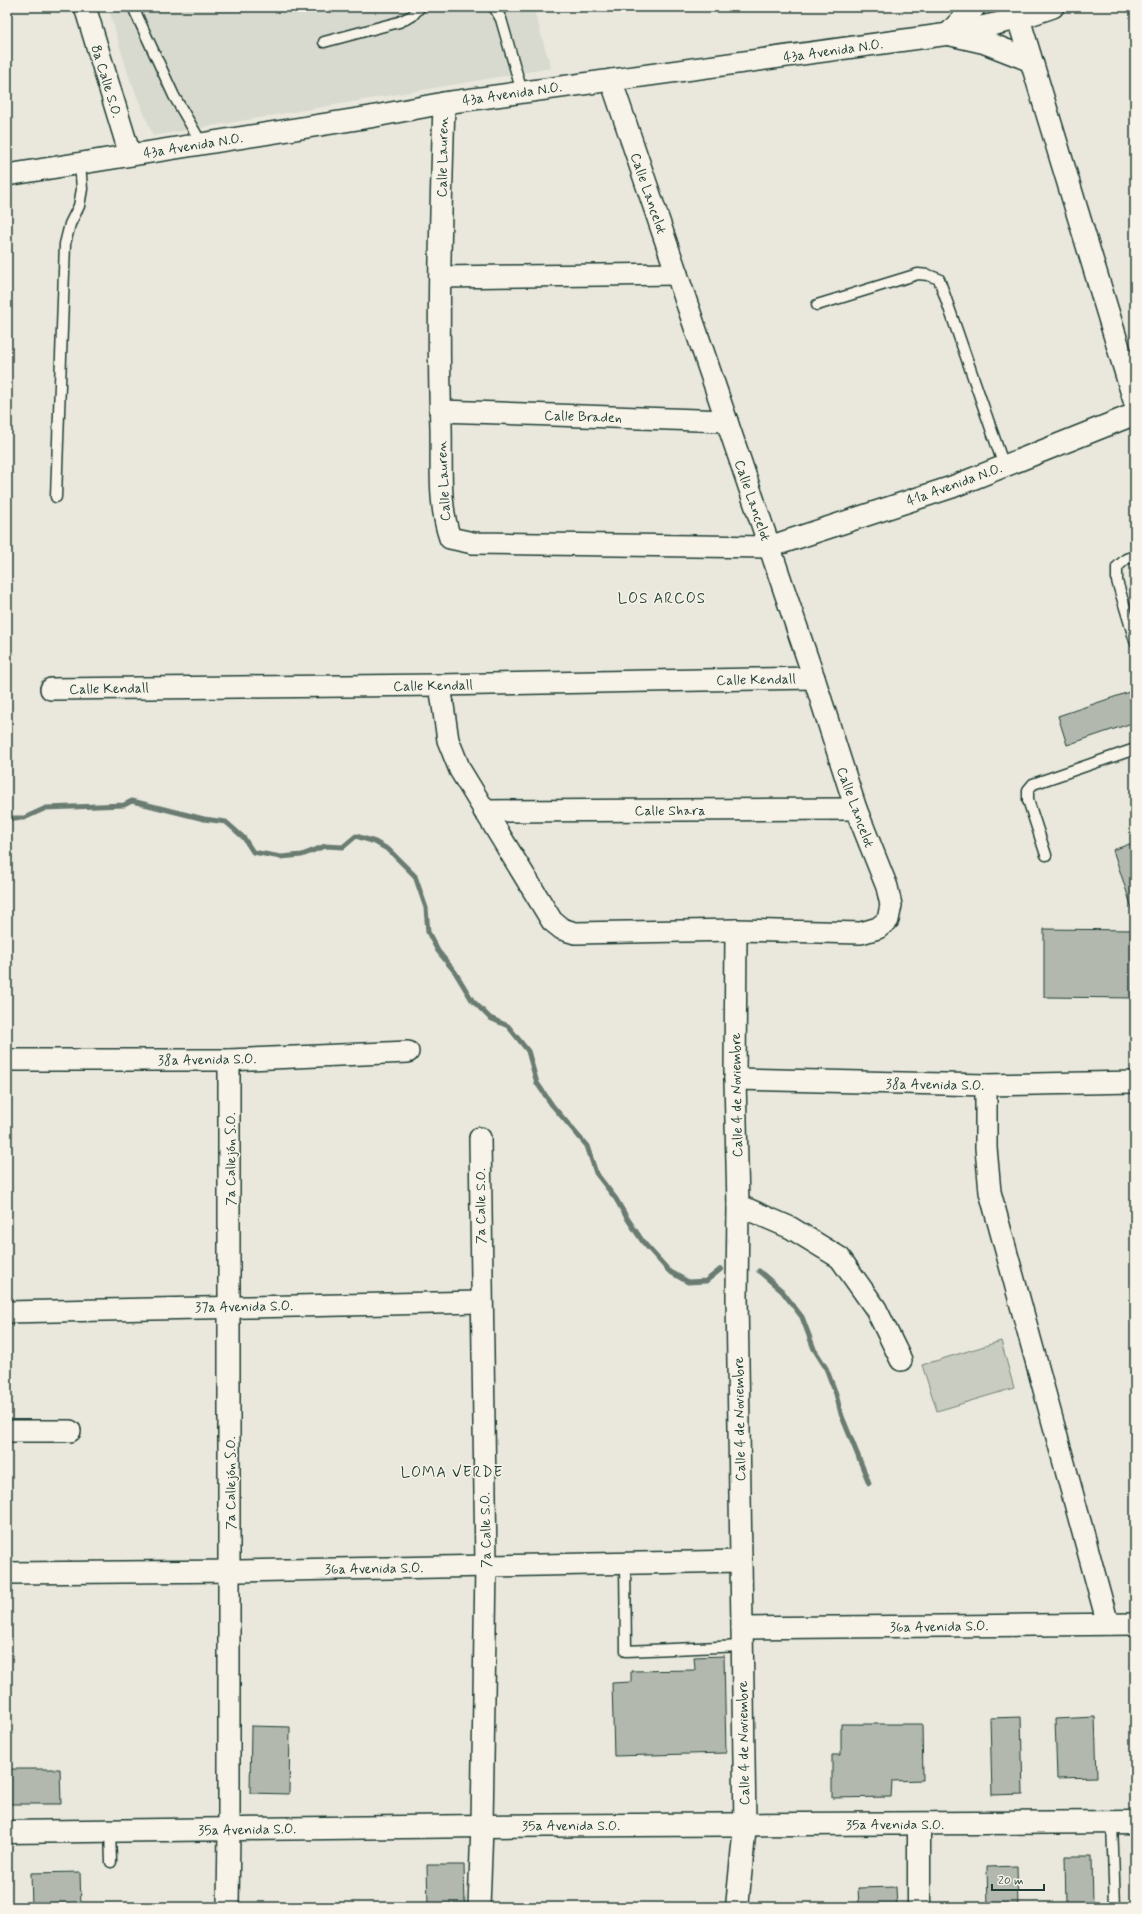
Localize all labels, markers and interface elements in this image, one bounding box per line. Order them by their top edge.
street label: 43a Avenida N.O. [782,35,884,67]
street label: 8a Calle S.O. [86,43,126,120]
street label: 43a Avenida N.O. [461,78,563,110]
street label: Calle Lauren [433,116,453,198]
street label: 43a Avenida N.O. [142,129,244,163]
street label: Calle Lancelot [626,150,670,236]
street label: Calle Braden [544,407,622,427]
street label: Calle Lauren [433,440,455,522]
street label: Calle Lancelot [730,457,774,543]
street label: 41a Avenida N.O. [904,459,1005,511]
district label: LOS ARCOS [618,589,706,609]
street label: Calle Kendall [716,670,796,690]
street label: Calle Kendall [393,676,473,696]
street label: Calle Kendall [69,679,149,699]
street label: Calle Lancelot [832,765,878,850]
street label: Calle Shara [634,802,706,820]
street label: Calle 4 de Noviembre [727,1032,747,1157]
street label: 38a Avenida S.O. [158,1050,257,1070]
street label: 38a Avenida S.O. [886,1075,985,1095]
street label: 7a Callejón S.O. [222,1112,240,1206]
street label: 7a Calle S.O. [472,1168,490,1244]
street label: 37a Avenida S.O. [195,1297,293,1317]
street label: Calle 4 de Noviembre [730,1356,750,1481]
street label: 7a Callejón S.O. [222,1436,240,1530]
district label: LOMA VERDE [401,1463,503,1483]
street label: 7a Calle S.O. [476,1492,496,1568]
street label: 36a Avenida S.O. [325,1559,424,1579]
street label: 36a Avenida S.O. [890,1617,989,1637]
street label: Calle 4 de Noviembre [734,1680,754,1805]
street label: 35a Avenida S.O. [846,1816,944,1834]
street label: 35a Avenida S.O. [522,1817,620,1835]
street label: 35a Avenida S.O. [198,1820,296,1840]
scale bar [992,1866,1044,1892]
text: 20 m [998,1873,1024,1889]

